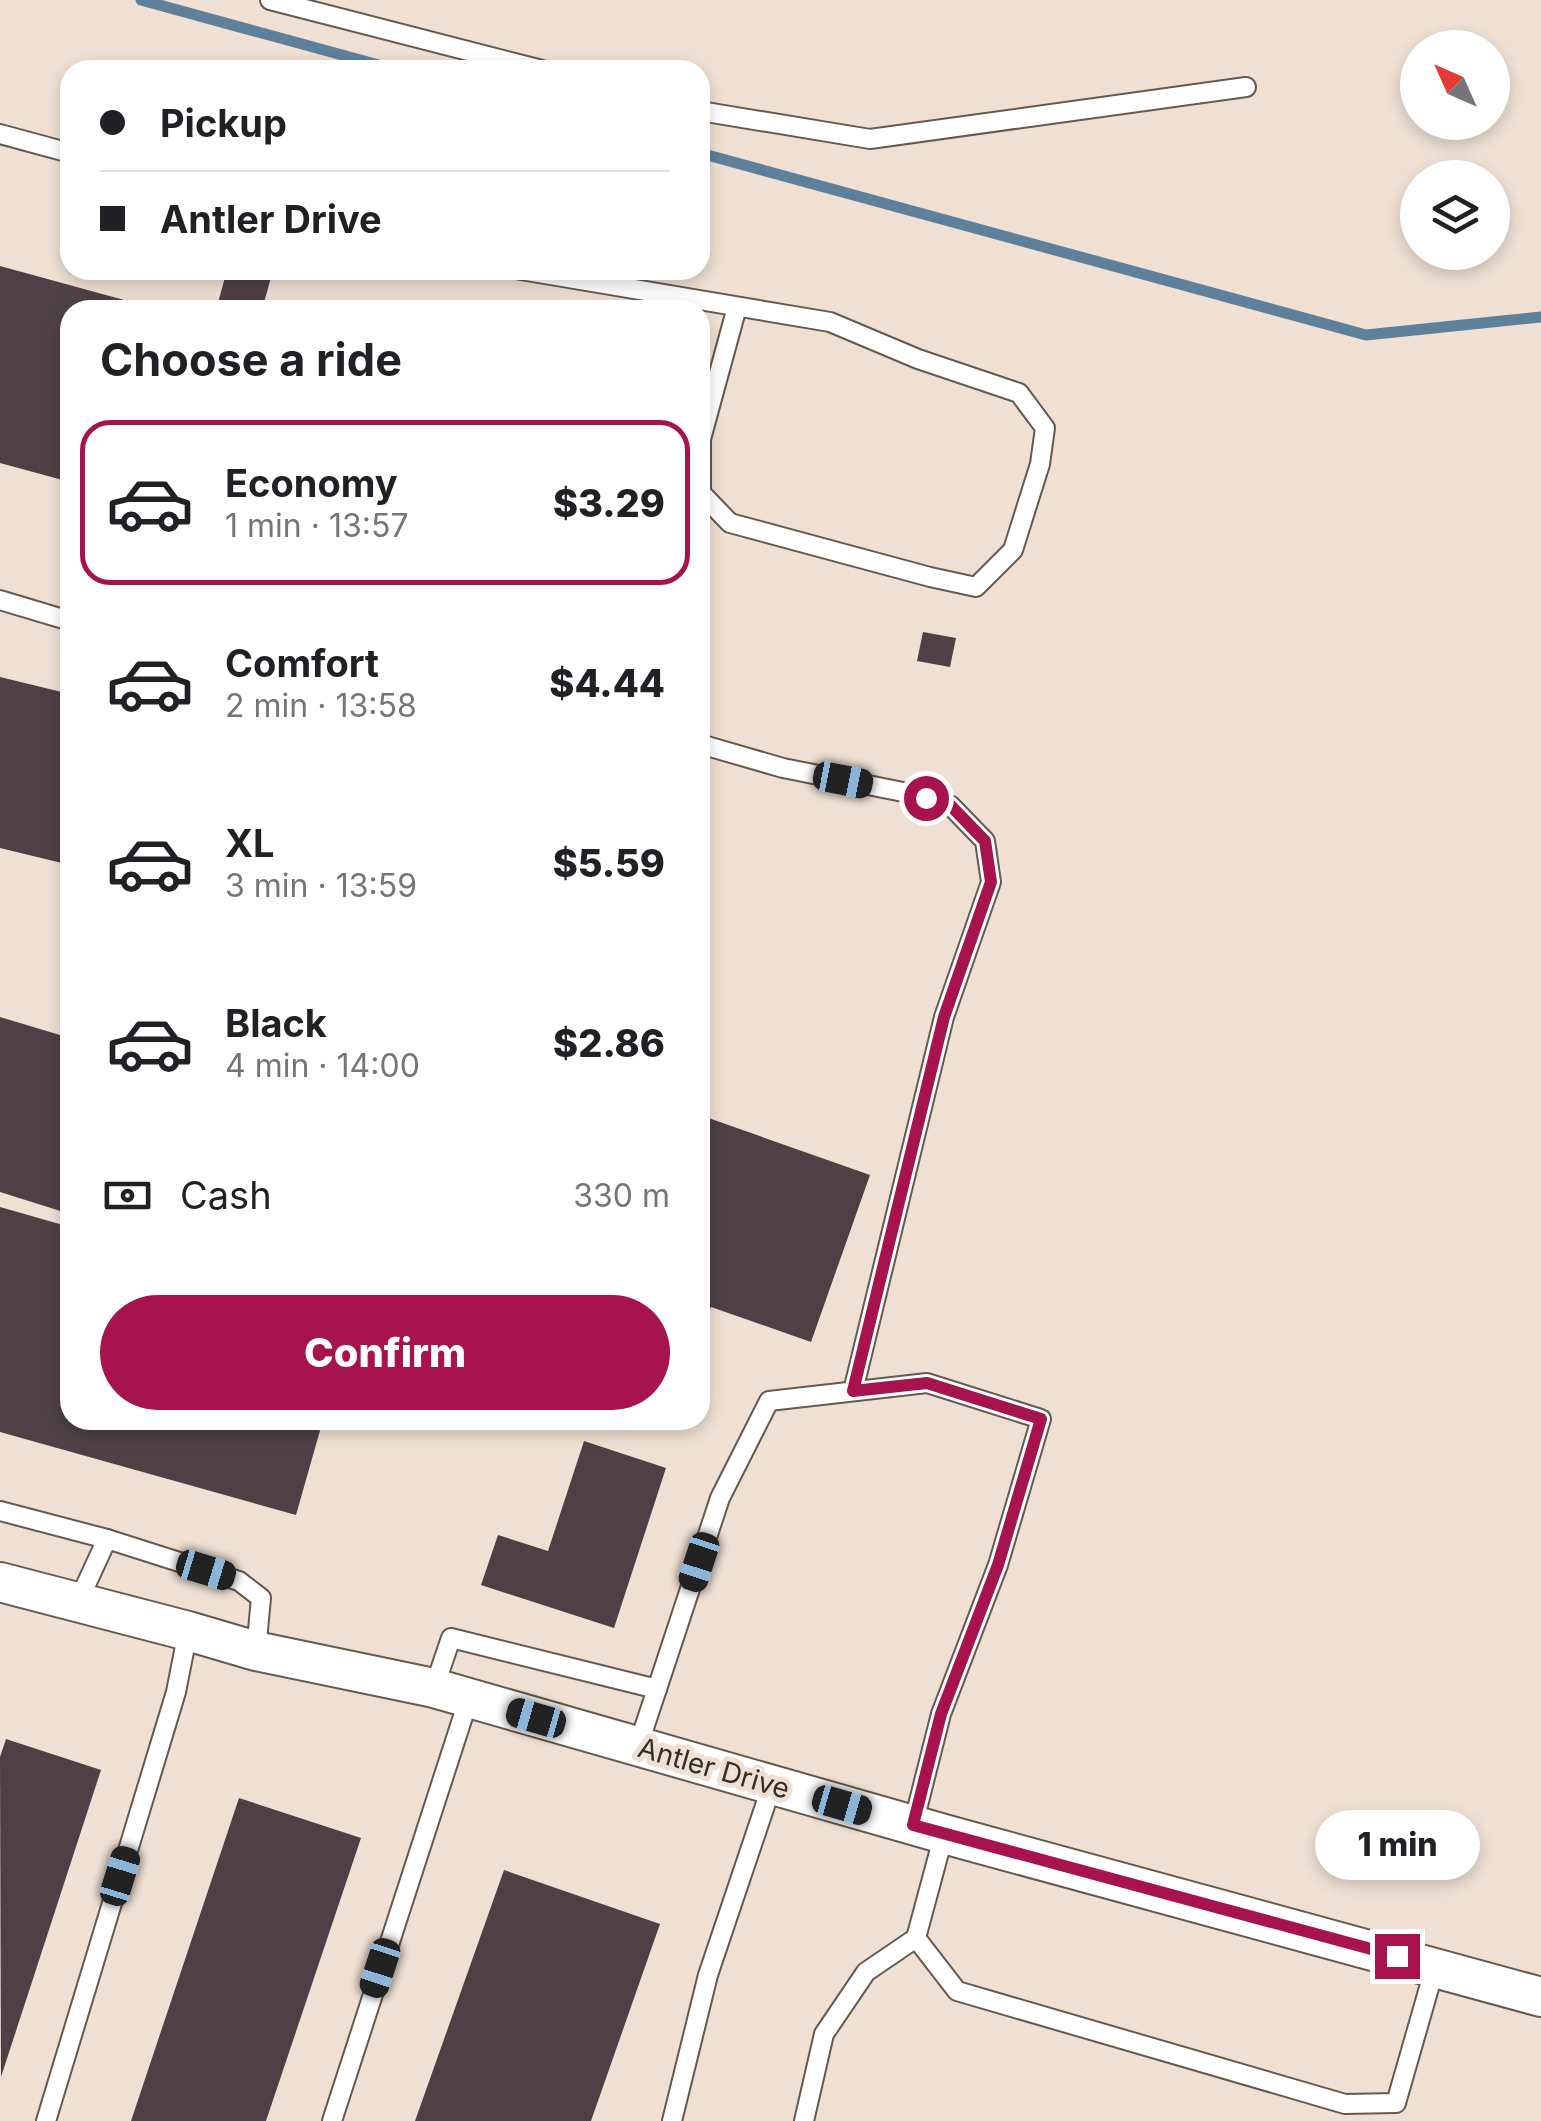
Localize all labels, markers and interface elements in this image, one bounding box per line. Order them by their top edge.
north arrow [1400,30,1510,140]
map controls [1400,30,1510,270]
text: Pickup [160,100,287,146]
button: layers [1400,160,1510,270]
text: Antler Drive [160,196,382,242]
text: Choose a ride [100,332,402,387]
icon: car [105,458,195,548]
text: Economy [225,460,398,506]
text: $3.29 [553,480,665,526]
text: 1 min · 13:57 [225,506,408,545]
icon: car [105,638,195,728]
text: Comfort [225,640,379,686]
text: $4.44 [549,660,665,706]
text: 2 min · 13:58 [225,686,417,725]
car [811,760,875,800]
route start [904,776,949,821]
icon: car [105,818,195,908]
text: XL [225,820,275,866]
text: $5.59 [553,840,665,886]
text: 3 min · 13:59 [225,866,417,905]
icon: car [105,998,195,1088]
text: Black [225,1000,327,1046]
text: $2.86 [553,1020,665,1066]
text: 4 min · 14:00 [225,1046,420,1085]
icon: cash [100,1168,155,1223]
text: Cash [180,1172,272,1218]
text: 330 m [573,1176,670,1215]
button: Confirm [100,1295,670,1410]
car [675,1529,723,1595]
car [173,1547,239,1593]
car [503,1695,569,1741]
street label: Antler Drive [634,1730,794,1806]
car [809,1782,875,1828]
callout: 1 min [1314,1811,1480,1881]
text: 1 min [1357,1825,1438,1864]
car [97,1843,143,1909]
route end [1375,1934,1420,1979]
car [356,1935,404,2001]

